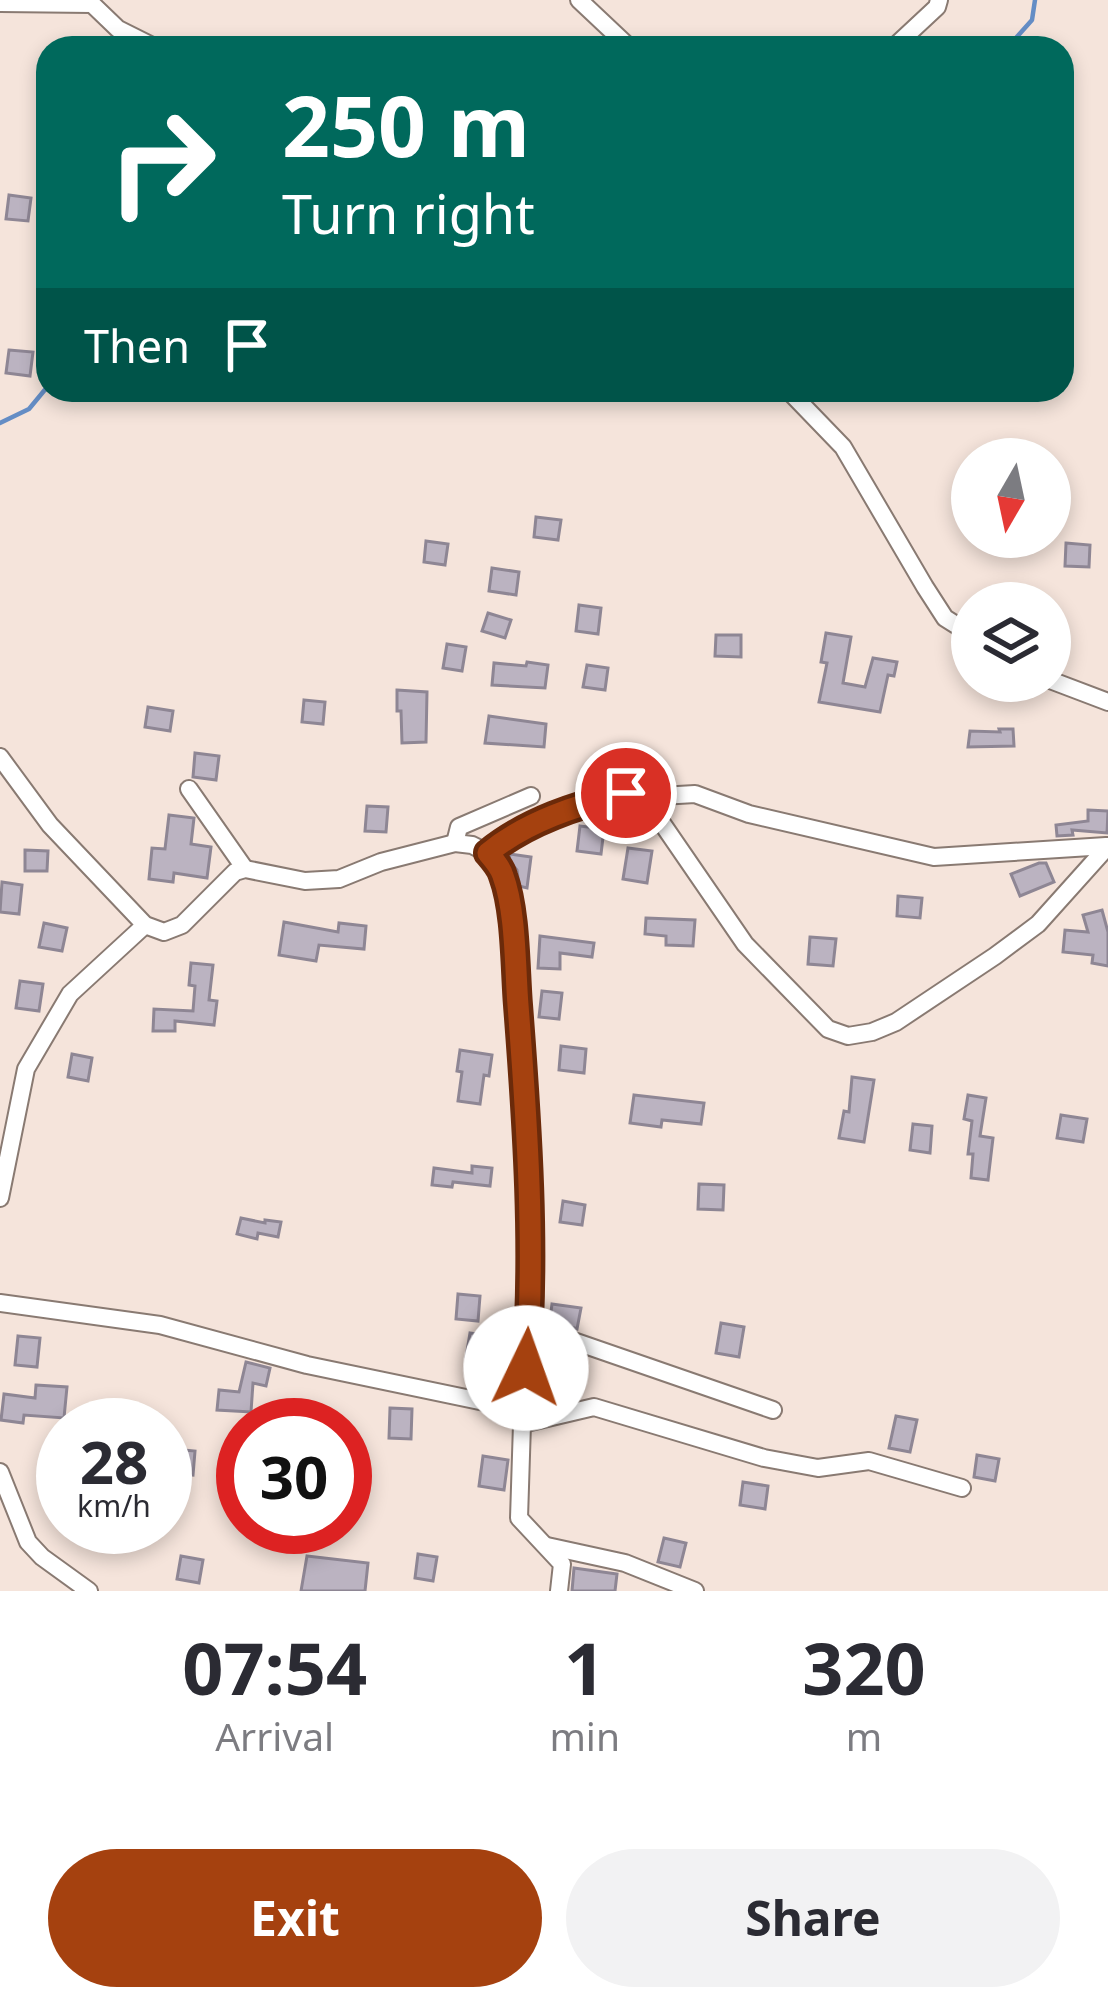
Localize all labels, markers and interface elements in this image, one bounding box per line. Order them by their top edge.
text: 250 m [282,67,530,182]
icon: right [84,84,240,240]
text: Turn right [282,176,535,250]
icon: arrive [214,312,280,378]
text: Then [84,315,190,376]
north arrow [951,438,1071,558]
map controls [951,438,1071,702]
button: layers [951,582,1071,702]
pin [575,742,677,844]
icon: arrive [593,760,659,826]
position arrow [463,1305,589,1431]
speed limit sign: 30 [216,1398,372,1554]
text: 28 [80,1420,148,1502]
text: km/h [77,1485,151,1526]
text: 07:54 [182,1618,367,1716]
text: 1 [564,1618,605,1716]
text: 320 [802,1618,926,1716]
text: Arrival [215,1709,334,1762]
text: min [549,1709,620,1762]
text: m [846,1709,882,1762]
button: Exit [48,1849,542,1987]
button: Share [566,1849,1060,1987]

